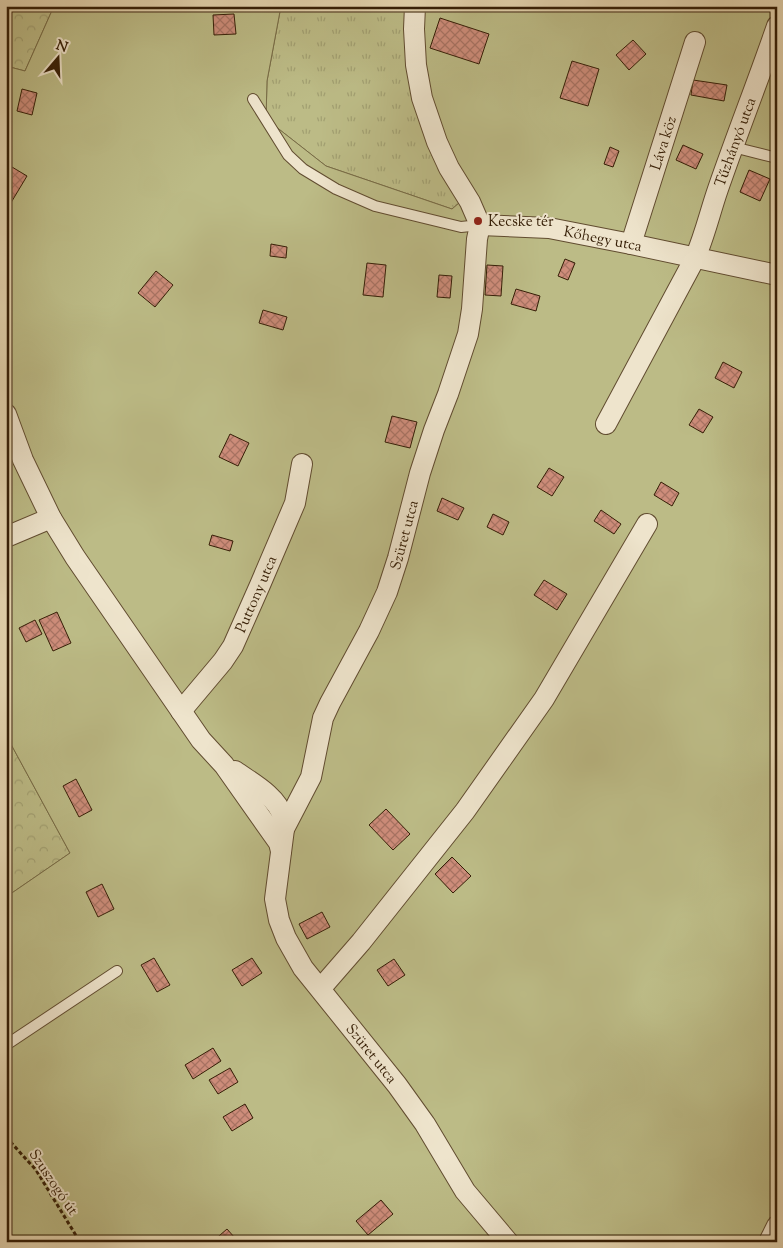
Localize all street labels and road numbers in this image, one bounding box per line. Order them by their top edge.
street label: Tűzhányó utca [710,95,762,190]
street label: Láva köz [646,113,683,173]
street label: Kőhegy utca [562,222,644,258]
street label: Szüret utca [386,498,425,573]
street label: Puttony utca [231,553,283,637]
street label: Szüret utca [340,1020,401,1089]
street label: Szuszogó út [23,1146,83,1220]

